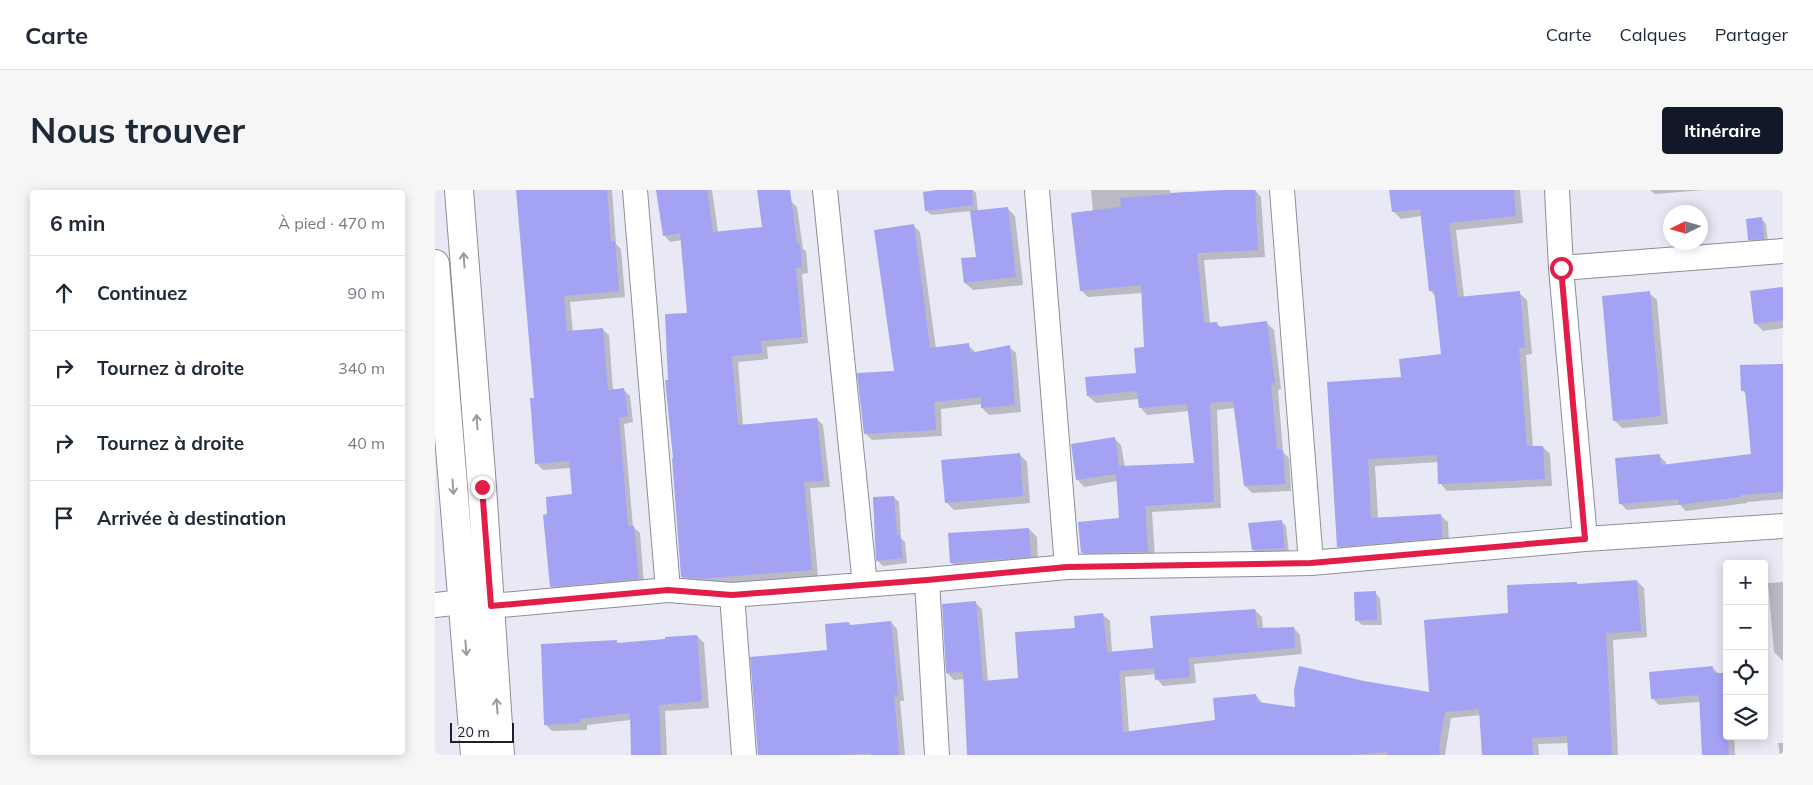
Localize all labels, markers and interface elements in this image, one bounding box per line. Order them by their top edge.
text: Carte [25,20,88,50]
text: Carte [1546,23,1592,46]
text: Calques [1620,23,1687,46]
text: Partager [1715,23,1788,46]
button: Itinéraire [1662,107,1783,154]
text: Nous trouver [30,108,245,152]
north arrow [1663,205,1708,250]
text: 6 min [50,210,105,236]
text: À pied · 470 m [278,213,385,233]
one-way arrow [460,252,469,268]
route start [1550,257,1573,280]
icon: ahead [50,279,78,307]
text: Continuez [97,281,187,305]
text: 90 m [348,283,385,303]
icon: right [50,354,78,382]
text: Tournez à droite [97,356,244,380]
text: 340 m [338,358,385,378]
one-way arrow [472,414,482,430]
icon: right [50,429,78,457]
text: Tournez à droite [97,431,244,455]
text: 40 m [348,433,385,453]
route end [471,476,494,499]
one-way arrow [449,478,458,494]
icon: arrive [50,504,78,532]
text: Arrivée à destination [97,506,286,530]
map controls [1723,560,1768,740]
button: + [1723,560,1768,605]
button: − [1723,605,1768,650]
one-way arrow [461,640,471,656]
button: locate [1723,650,1768,695]
button: layers [1723,695,1768,740]
one-way arrow [493,699,502,715]
scale bar [450,720,514,743]
text: 20 m [457,723,490,741]

